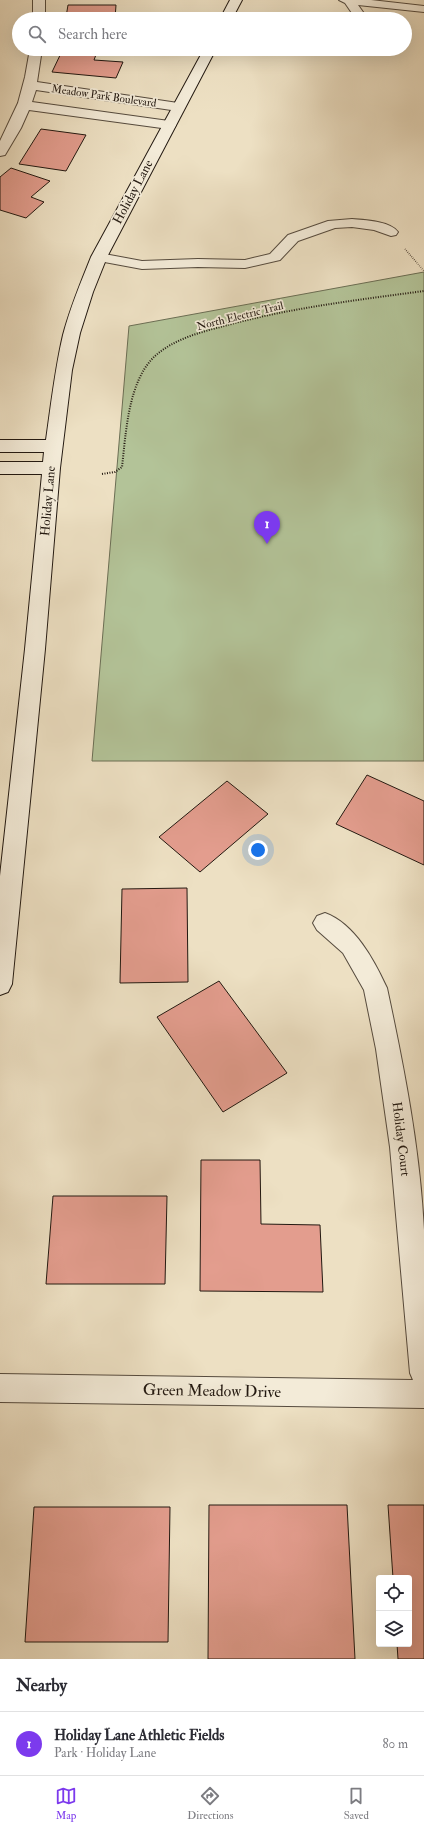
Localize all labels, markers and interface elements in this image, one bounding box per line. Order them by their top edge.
search box [12,12,412,56]
icon: search [26,23,48,45]
text: Search here [58,25,127,44]
street label: Meadow Park Boulevard [51,82,158,110]
street label: Holiday Lane [109,157,158,227]
street label: North Electric Trail [195,299,285,333]
street label: Holiday Lane [37,465,60,537]
pin: 1 [254,511,280,544]
your location [248,840,268,860]
street label: Holiday Court [387,1101,414,1177]
street label: Green Meadow Drive [143,1380,282,1402]
map controls [376,1575,412,1647]
button: locate [376,1575,412,1611]
button: layers [376,1611,412,1647]
text: Nearby [16,1675,67,1696]
text: Holiday Lane Athletic Fields [54,1726,224,1745]
text: 1 [27,1736,31,1752]
text: 80 m [382,1736,408,1752]
text: Park · Holiday Lane [54,1745,156,1761]
tab: Map [55,1785,77,1822]
tab: Directions [187,1785,234,1822]
tab: Saved [344,1785,369,1822]

